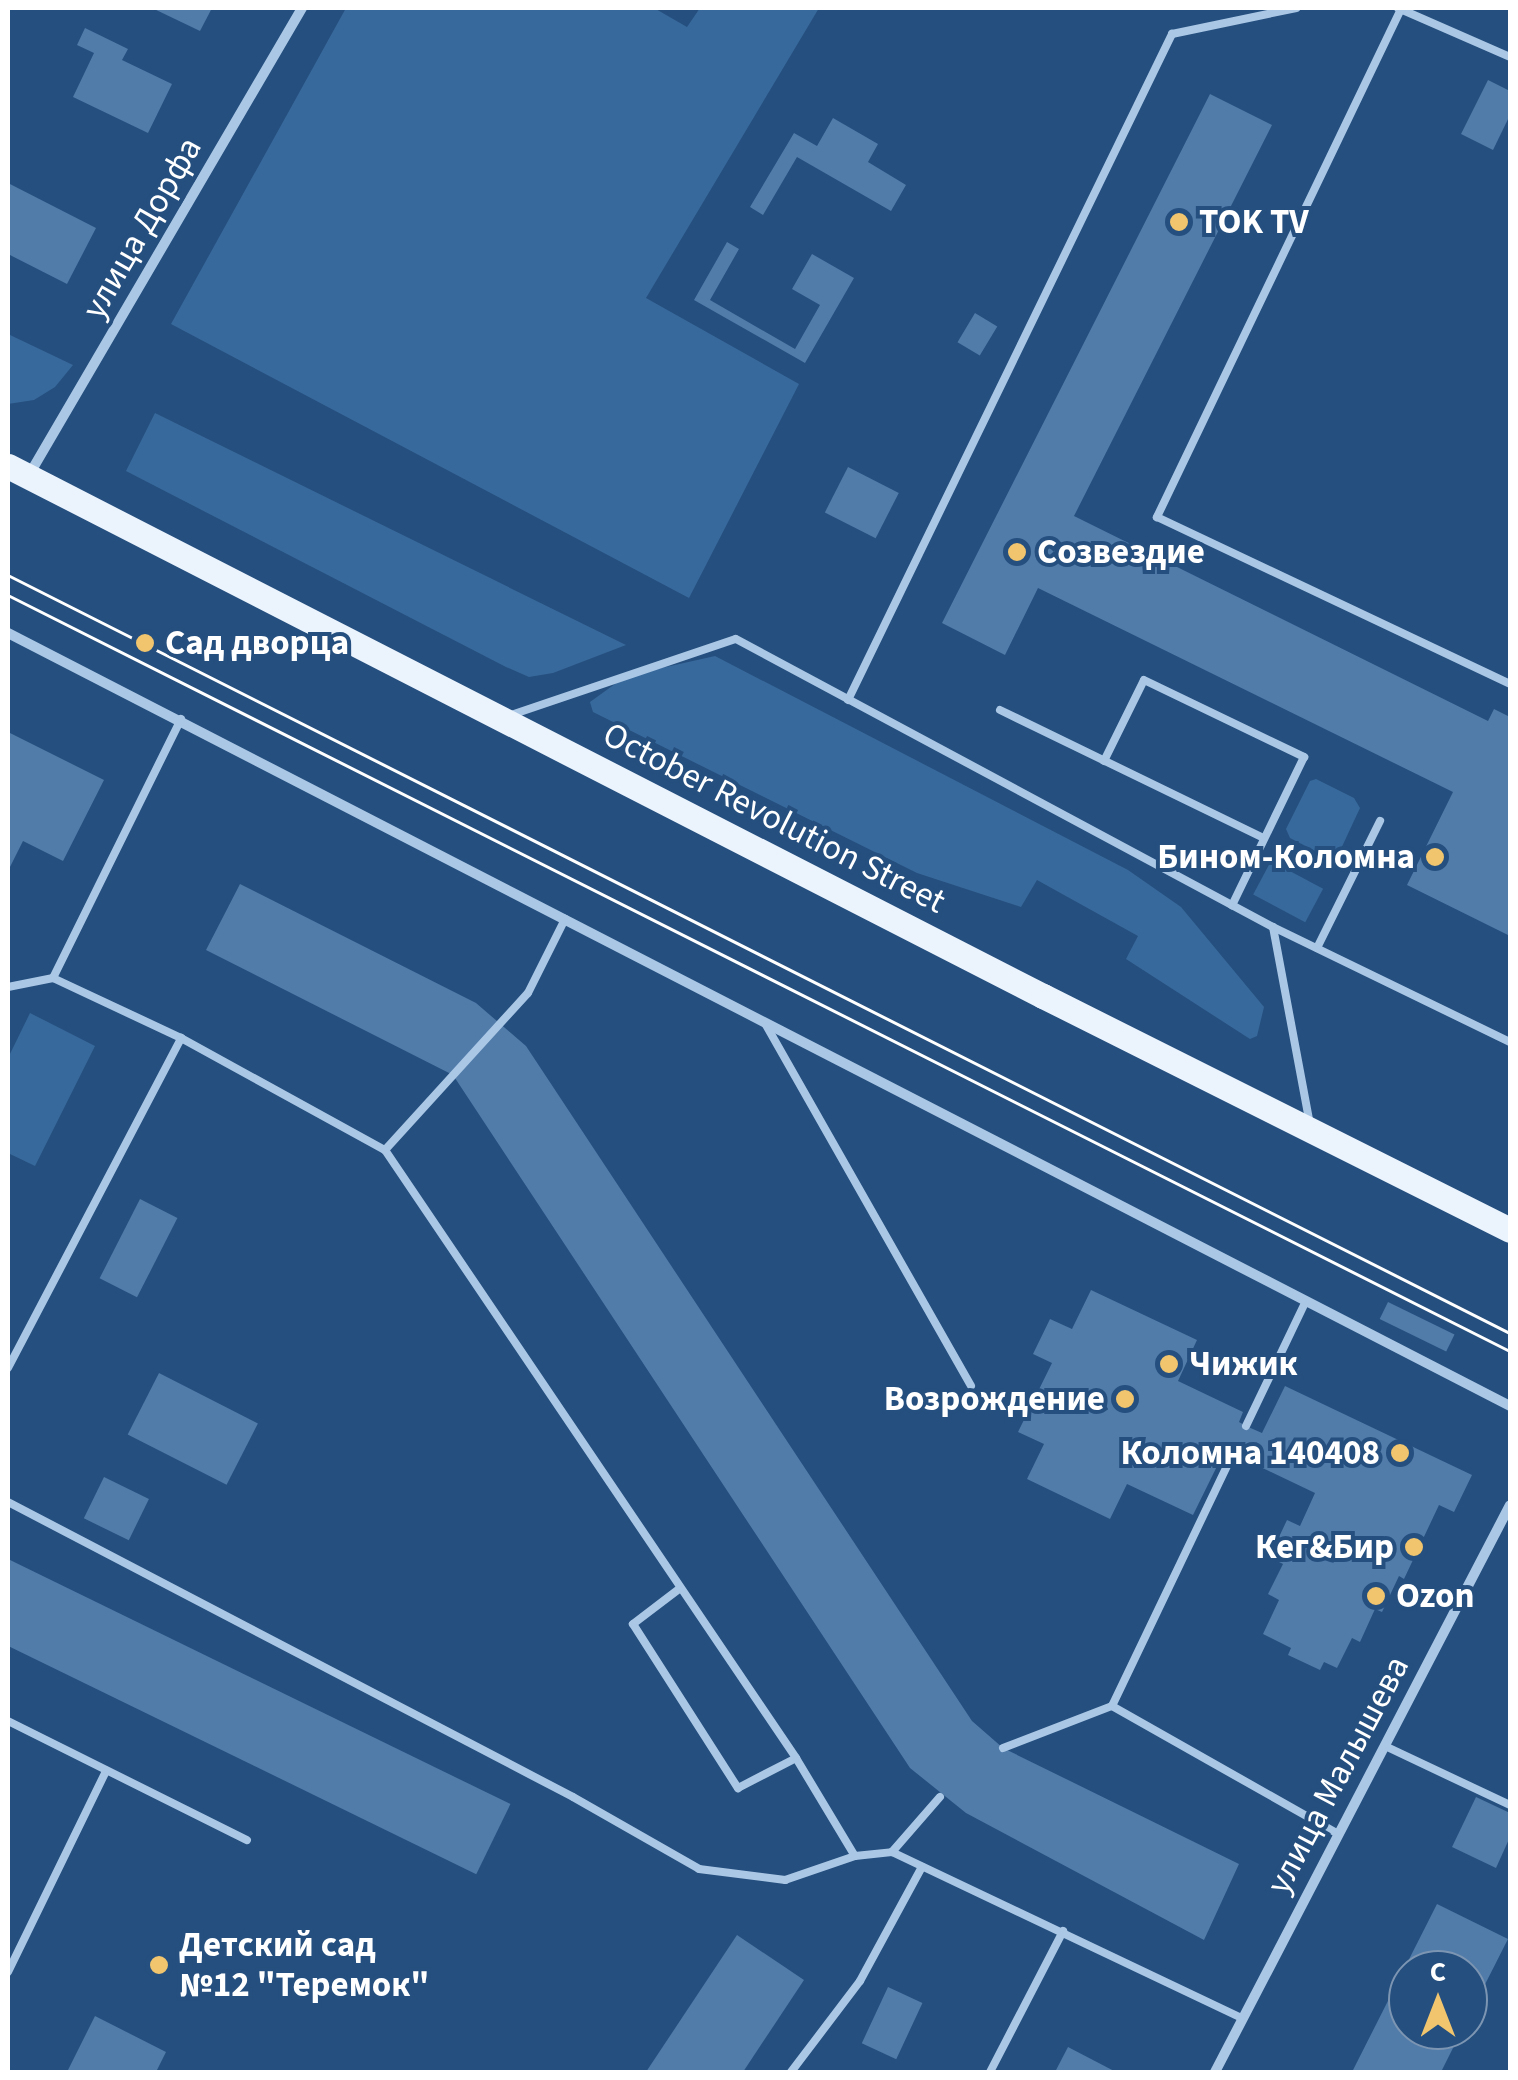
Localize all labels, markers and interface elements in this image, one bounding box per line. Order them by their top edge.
street label: улица Дорфа [73,130,211,326]
place label: TOK TV [1199,201,1309,243]
marker: TOK TV [1168,211,1190,233]
place label: Созвездие [1037,531,1205,573]
marker: Созвездие [1006,541,1028,563]
place label: Сад дворца [165,622,349,664]
marker: Сад дворца [134,632,156,654]
street label: October Revolution Street [596,713,952,923]
place label: Бином-Коломна [1157,836,1415,878]
marker: Бином-Коломна [1424,846,1446,868]
place label: Чижик [1189,1343,1298,1385]
marker: Чижик [1158,1353,1180,1375]
place label: Возрождение [884,1378,1105,1420]
marker: Возрождение [1114,1388,1136,1410]
place label: Коломна 140408 [1120,1432,1380,1474]
marker: Коломна 140408 [1389,1442,1411,1464]
place label: Кег&Бир [1255,1526,1394,1568]
marker: Кег&Бир [1403,1536,1425,1558]
place label: Ozon [1396,1575,1475,1617]
marker: Ozon [1365,1585,1387,1607]
street label: улица Малышева [1258,1649,1418,1901]
place label: Детский сад №12 "Теремок" [179,1924,429,2006]
north arrow [1388,1950,1488,2050]
text: С [1430,1952,1446,1992]
marker: Детский сад №12 "Теремок" [148,1954,170,1976]

